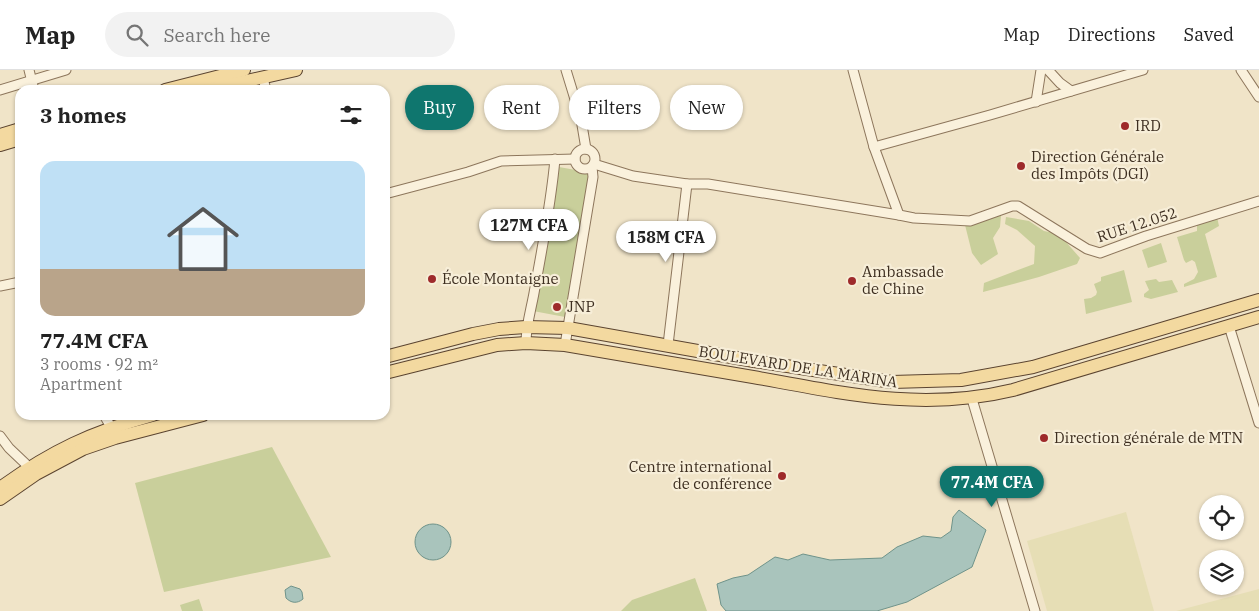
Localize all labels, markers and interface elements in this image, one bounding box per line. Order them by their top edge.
search box [105,12,455,57]
text: Map [25,19,75,51]
icon: search [123,21,151,49]
text: Search here [163,23,270,47]
text: Map [1003,23,1040,46]
text: Directions [1068,23,1156,46]
text: Saved [1184,23,1234,46]
chip: Buy [405,85,474,130]
chip: Rent [484,85,559,130]
chip: Filters [569,85,660,130]
chip: New [670,85,743,130]
text: 3 homes [40,101,126,129]
icon: filters [337,101,365,129]
place label: IRD [1135,116,1161,135]
marker: IRD [1119,120,1131,132]
place label: Direction Générale des Impôts (DGI) [1031,147,1164,183]
marker: Direction Générale des Impôts (DGI) [1015,160,1027,172]
icon: home [158,194,248,284]
street label: RUE 12.052 [1094,203,1179,246]
pin: 127M CFA [477,208,581,251]
text: 127M CFA [490,215,568,235]
pin: 158M CFA [614,220,718,263]
text: 158M CFA [627,227,705,247]
place label: Ambassade de Chine [862,262,944,298]
place label: École Montaigne [442,269,559,288]
marker: École Montaigne [426,273,438,285]
marker: Ambassade de Chine [846,275,858,287]
place label: JNP [567,297,595,316]
marker: JNP [551,301,563,313]
text: 77.4M CFA [40,326,148,354]
street label: BOULEVARD DE LA MARINA [697,341,899,392]
text: 3 rooms · 92 m² [40,354,158,374]
text: Apartment [40,374,122,394]
place label: Direction générale de MTN [1054,428,1243,447]
marker: Direction générale de MTN [1038,432,1050,444]
place label: Centre international de conférence [629,457,772,493]
pin: 77.4M CFA [935,466,1049,508]
marker: Centre international de conférence [776,470,788,482]
text: 77.4M CFA [951,472,1033,492]
map controls [1199,495,1244,595]
button: locate [1199,495,1244,540]
button: layers [1199,550,1244,595]

